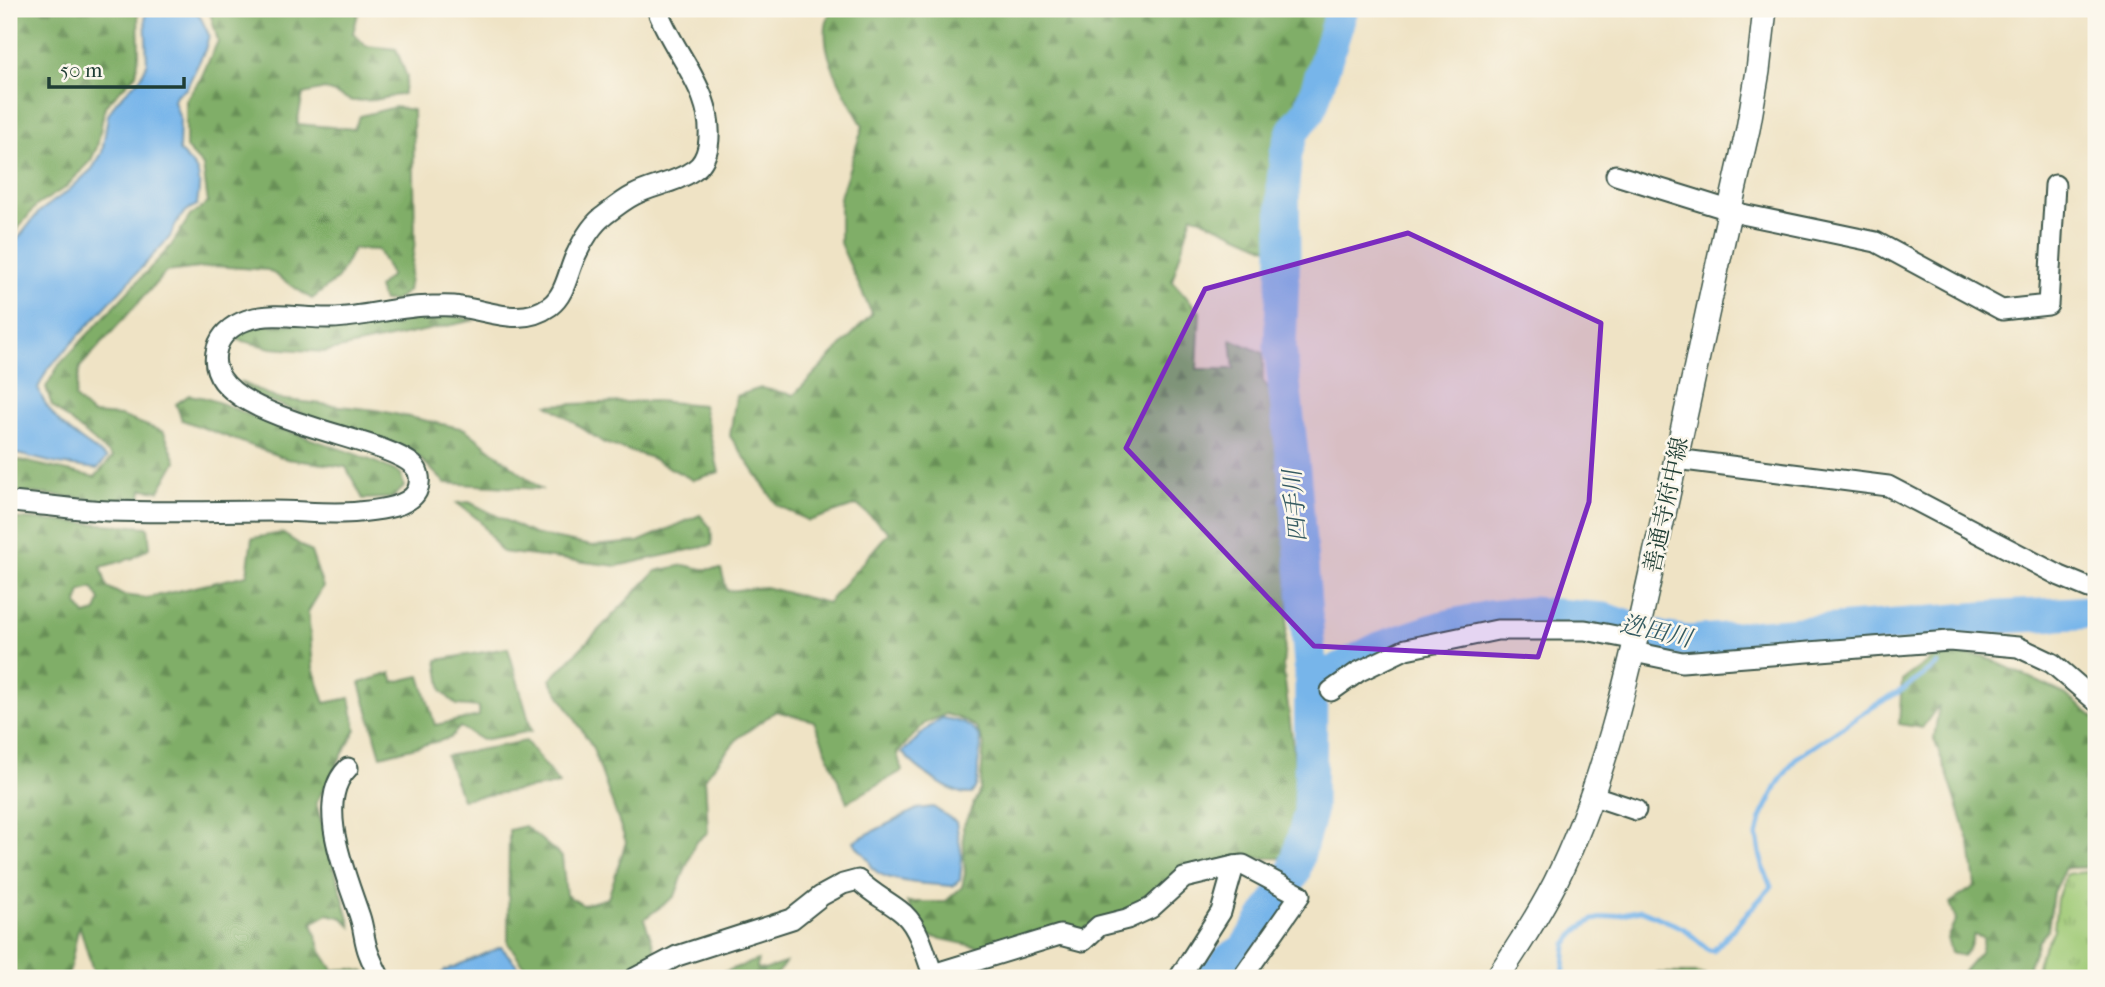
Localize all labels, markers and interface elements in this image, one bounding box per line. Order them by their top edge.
scale bar [49,46,184,90]
text: 50 m [60,58,103,82]
street label: 善通寺府中線 [1638,435,1694,575]
water label: 四手川 [1278,466,1312,543]
water label: 迯田川 [1618,609,1697,653]

